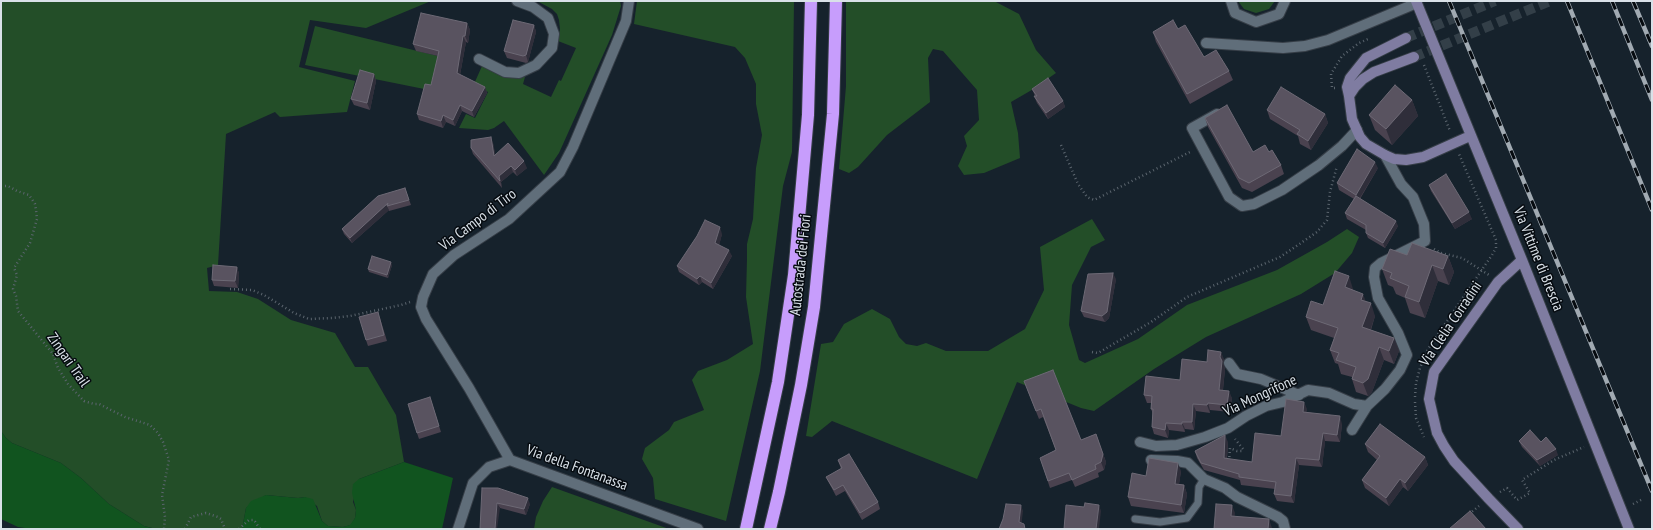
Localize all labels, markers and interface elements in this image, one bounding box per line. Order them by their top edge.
street label: Via Campo di Tiro [436,185,520,255]
street label: Via Vittime di Brescia [1509,205,1567,313]
street label: Autostrada dei Fiori [787,214,815,316]
street label: Via Clelia Corradini [1416,278,1486,370]
street label: Zingari Trail [43,330,93,390]
street label: Via Mongrifone [1220,371,1300,421]
street label: Via della Fontanassa [524,441,630,495]

